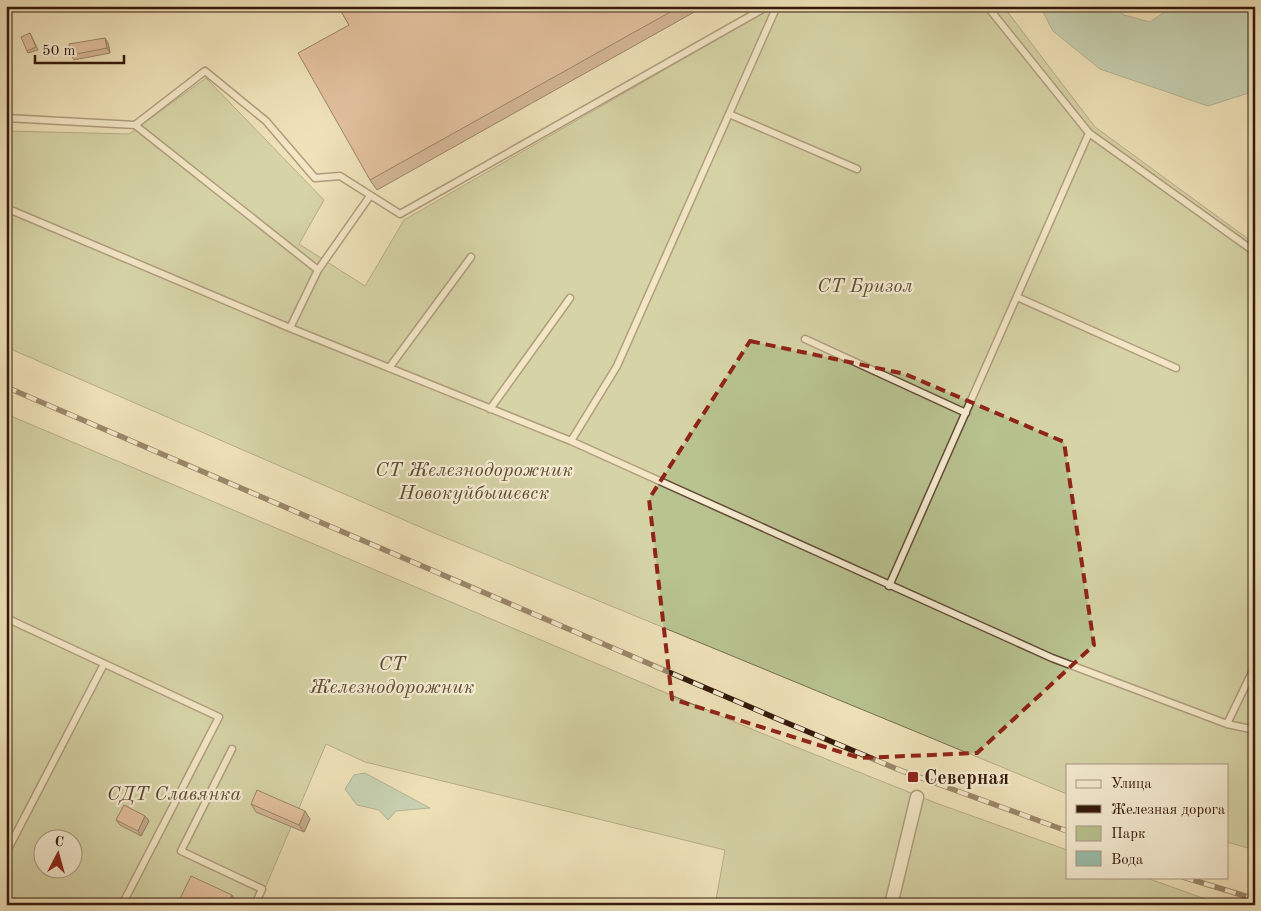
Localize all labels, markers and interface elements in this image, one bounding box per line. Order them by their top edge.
scale bar [35,32,124,64]
text: 50 m [42,44,76,59]
park label: СТ Бризол [817,277,913,297]
park label: СТ Железнодорожник Новокуйбышевск [375,461,573,504]
park label: СТ Железнодорожник [310,655,475,698]
legend [1066,764,1228,878]
place label: Северная [924,769,1009,789]
marker: Северная [906,770,920,784]
text: Улица [1111,777,1152,792]
park label: СДТ Славянка [107,785,242,805]
text: Железная дорога [1111,803,1226,818]
text: Парк [1111,827,1146,842]
north arrow [32,828,82,878]
text: С [54,835,65,850]
text: Вода [1111,853,1144,868]

